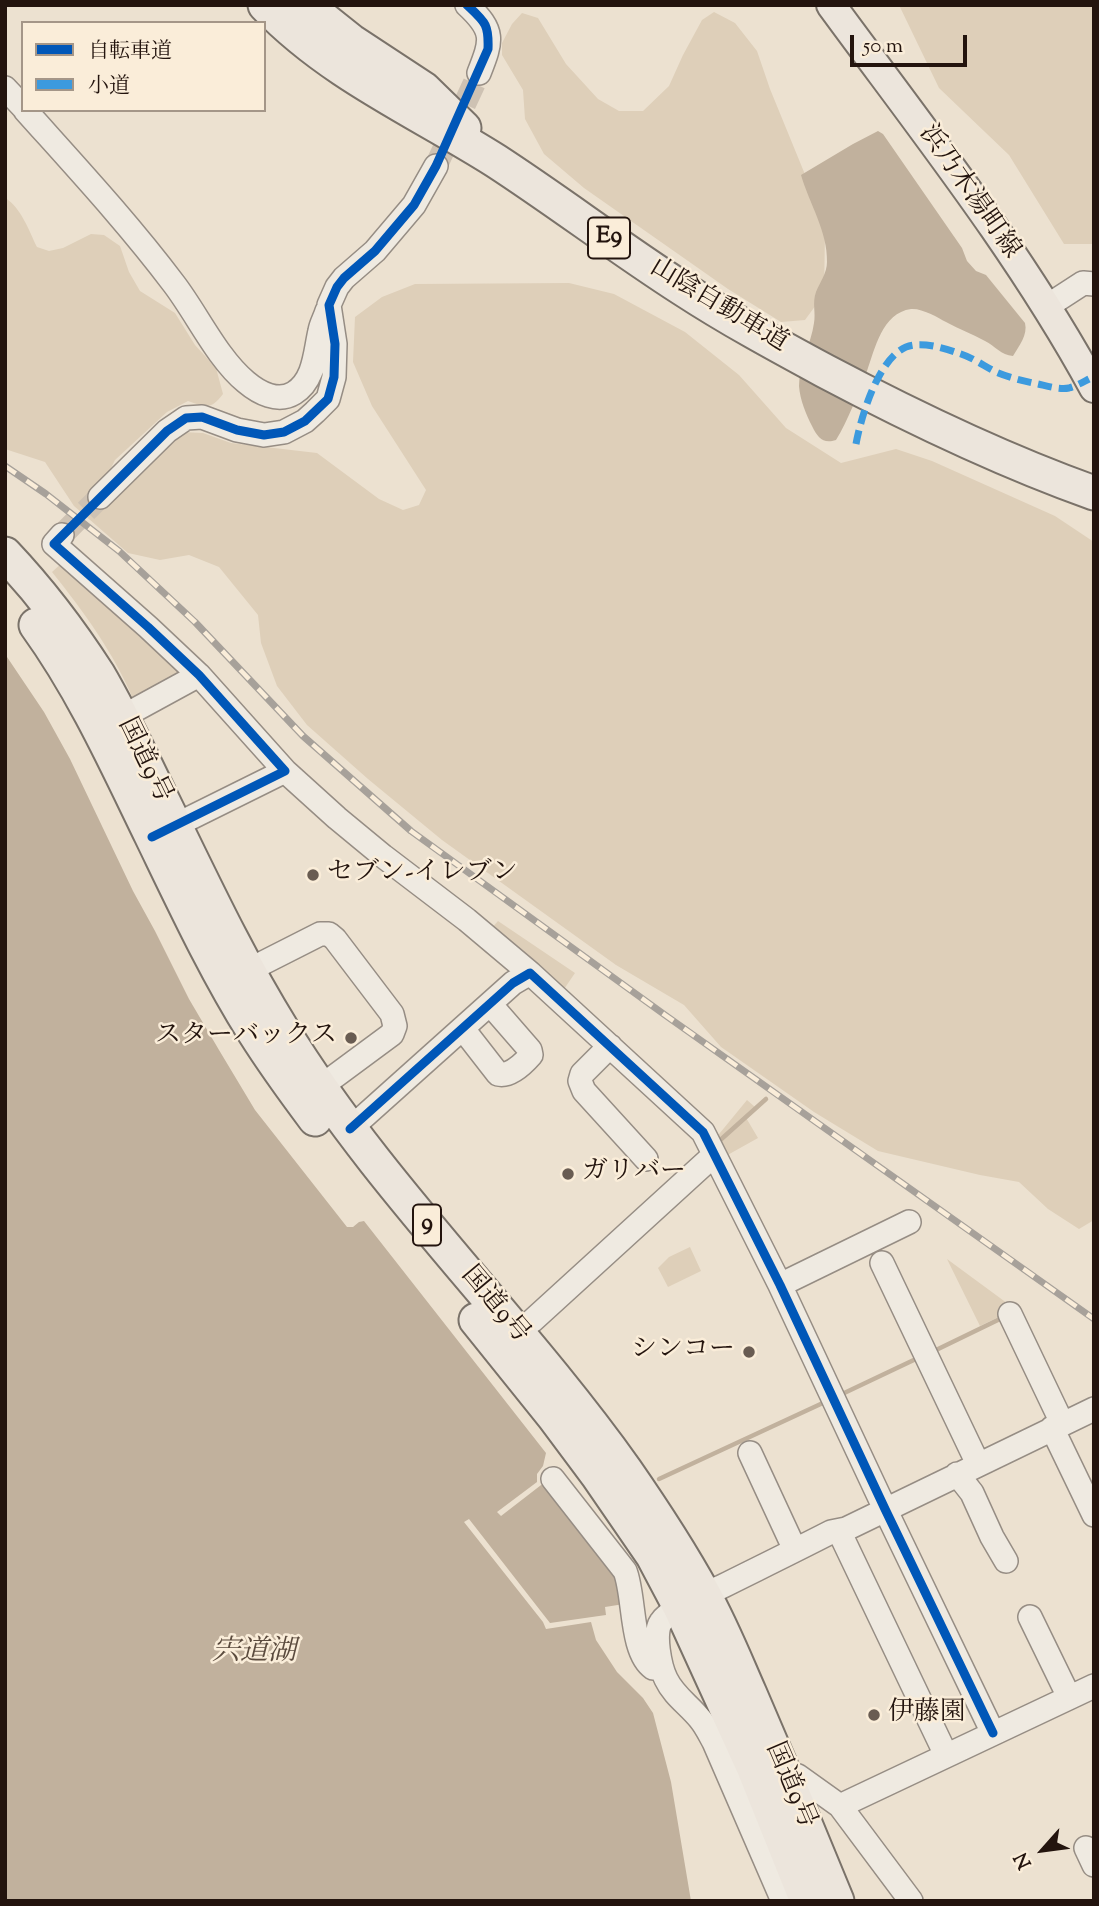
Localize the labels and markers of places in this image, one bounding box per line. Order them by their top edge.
place label: セブン-イレブン [327,859,518,891]
marker: セブン-イレブン [305,867,321,883]
place label: スターバックス [155,1022,337,1054]
marker: スターバックス [343,1030,359,1046]
place label: ガリバー [582,1158,686,1190]
marker: ガリバー [560,1166,576,1182]
place label: シンコー [631,1336,735,1368]
marker: シンコー [741,1344,757,1360]
place label: 伊藤園 [888,1699,966,1731]
marker: 伊藤園 [866,1707,882,1723]

